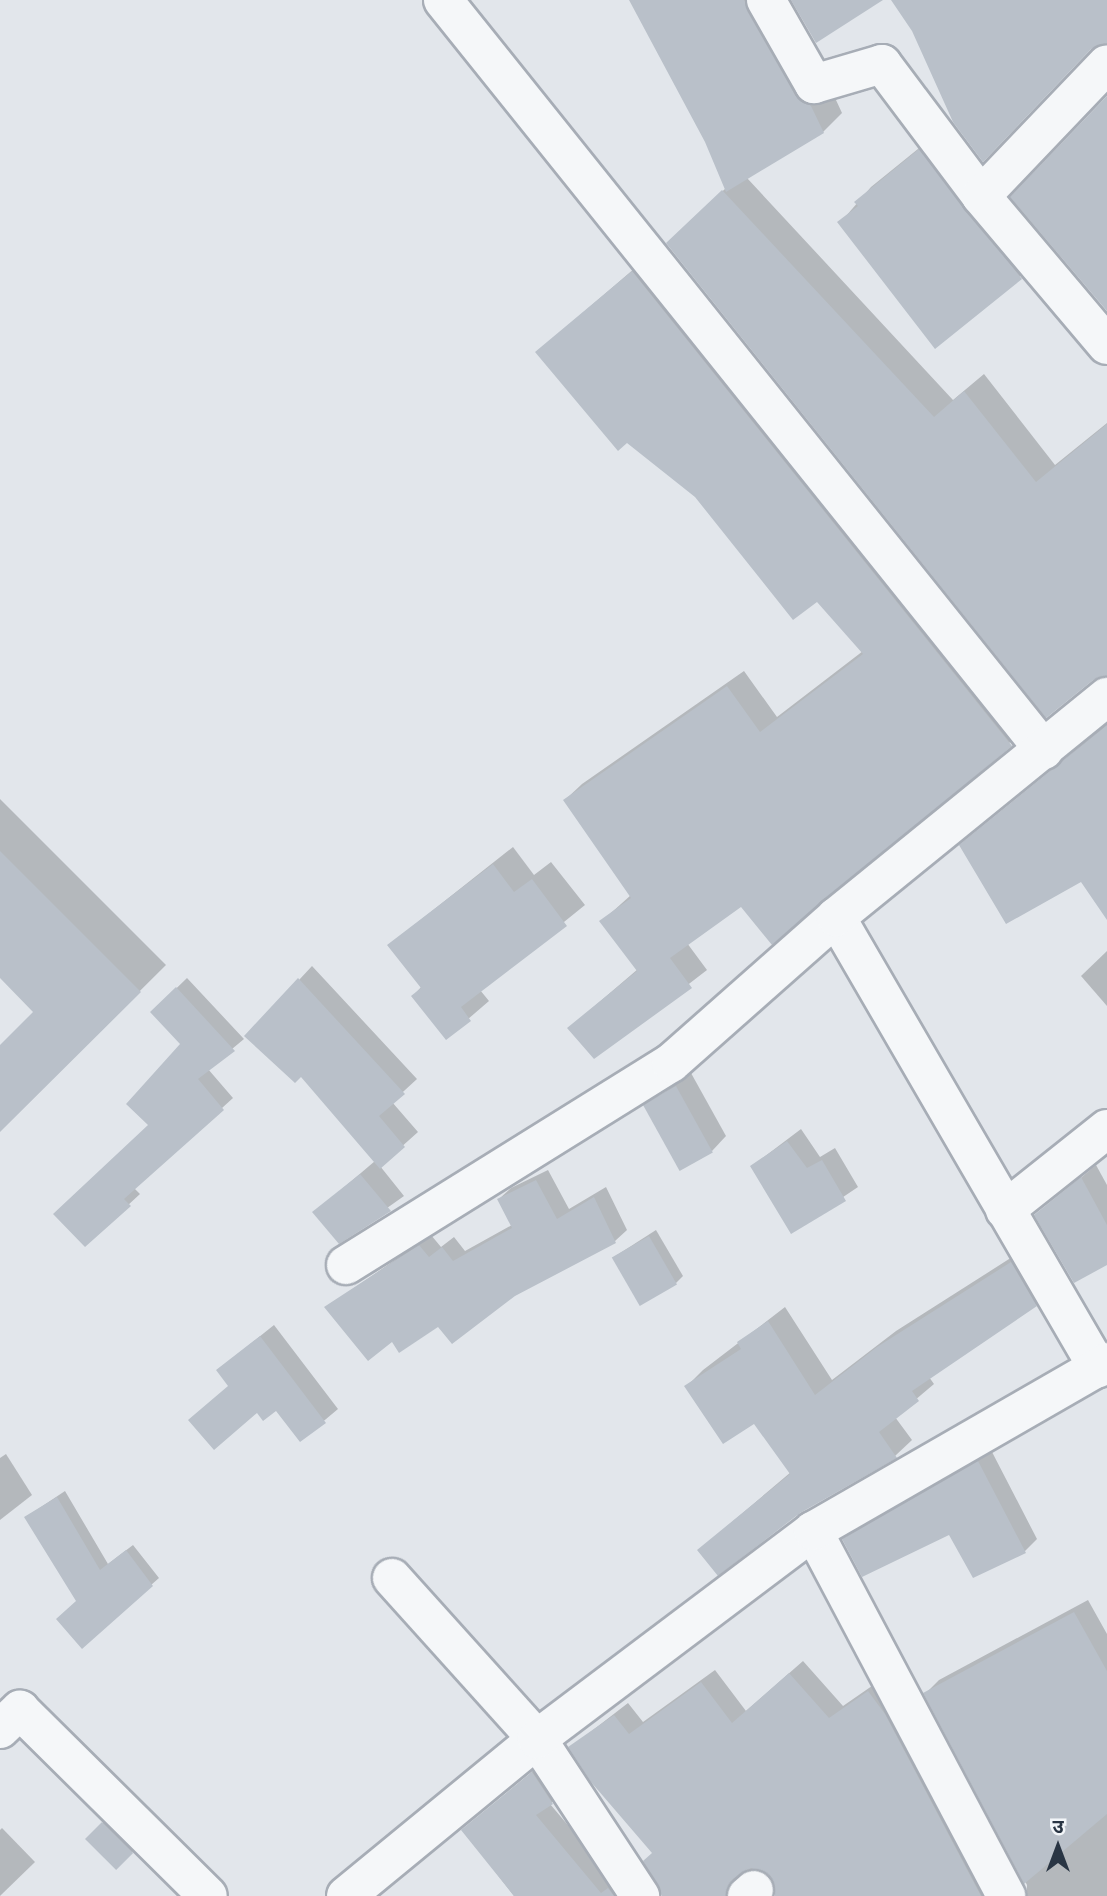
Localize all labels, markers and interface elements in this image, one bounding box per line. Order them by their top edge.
north arrow [1023,1812,1093,1882]
text: उ [1052,1814,1064,1837]

